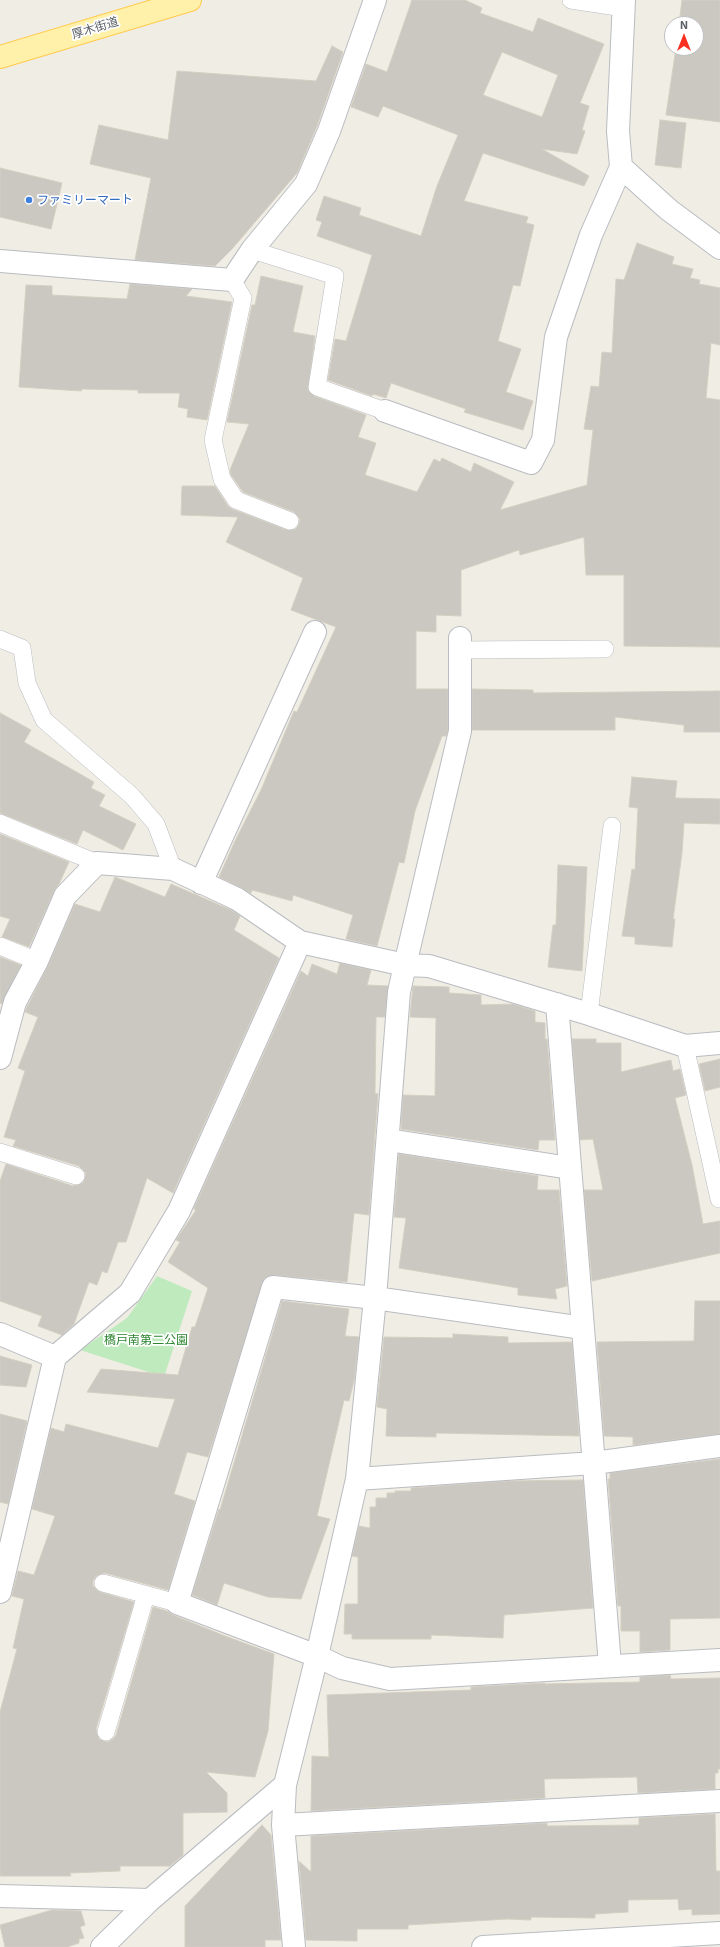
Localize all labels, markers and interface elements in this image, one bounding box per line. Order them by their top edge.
street label: 厚木街道 [70,14,120,42]
north arrow [664,16,704,56]
text: N [680,18,688,31]
place label: ファミリーマート [37,193,133,207]
marker: ファミリーマート [24,195,34,205]
park label: 橋戸南第二公園 [104,1333,188,1347]

